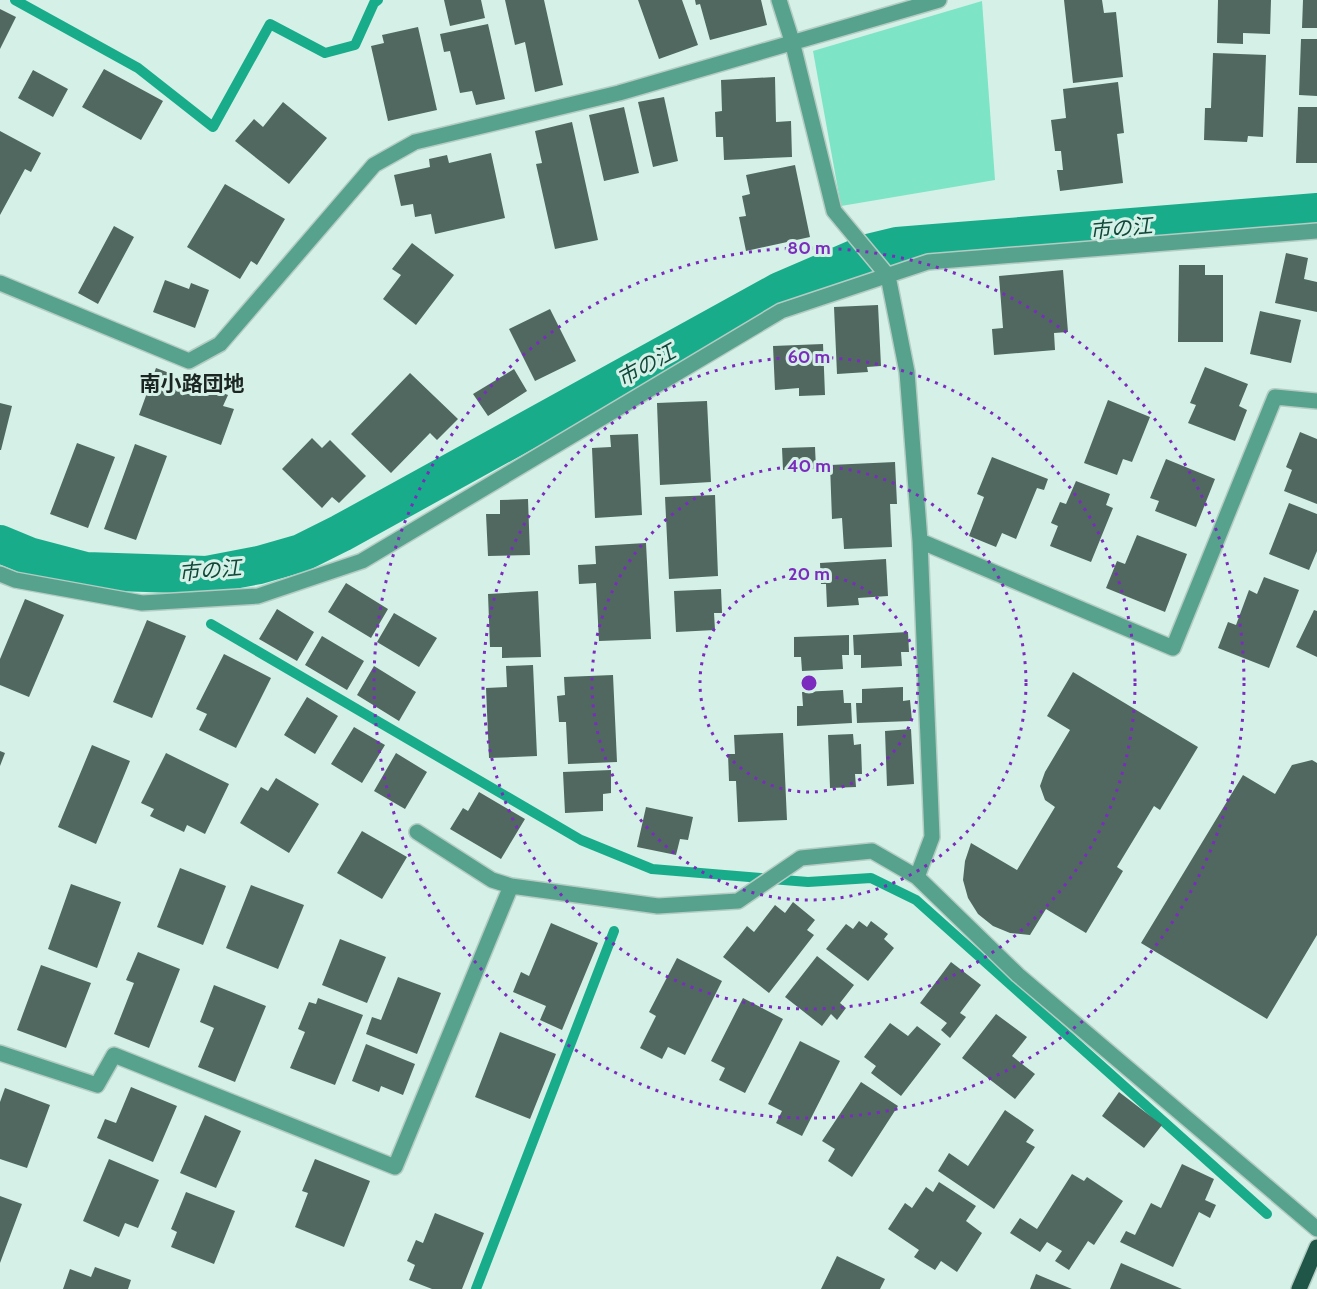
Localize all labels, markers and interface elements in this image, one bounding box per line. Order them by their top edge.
water label: 市の江 [1089,213,1155,243]
text: 80 m [787,237,831,259]
water label: 市の江 [612,338,681,391]
text: 60 m [788,346,830,368]
district label: 南小路団地 [140,371,245,396]
text: 40 m [787,455,831,477]
water label: 市の江 [178,555,244,585]
text: 20 m [788,563,830,585]
centre of rings [799,673,819,693]

